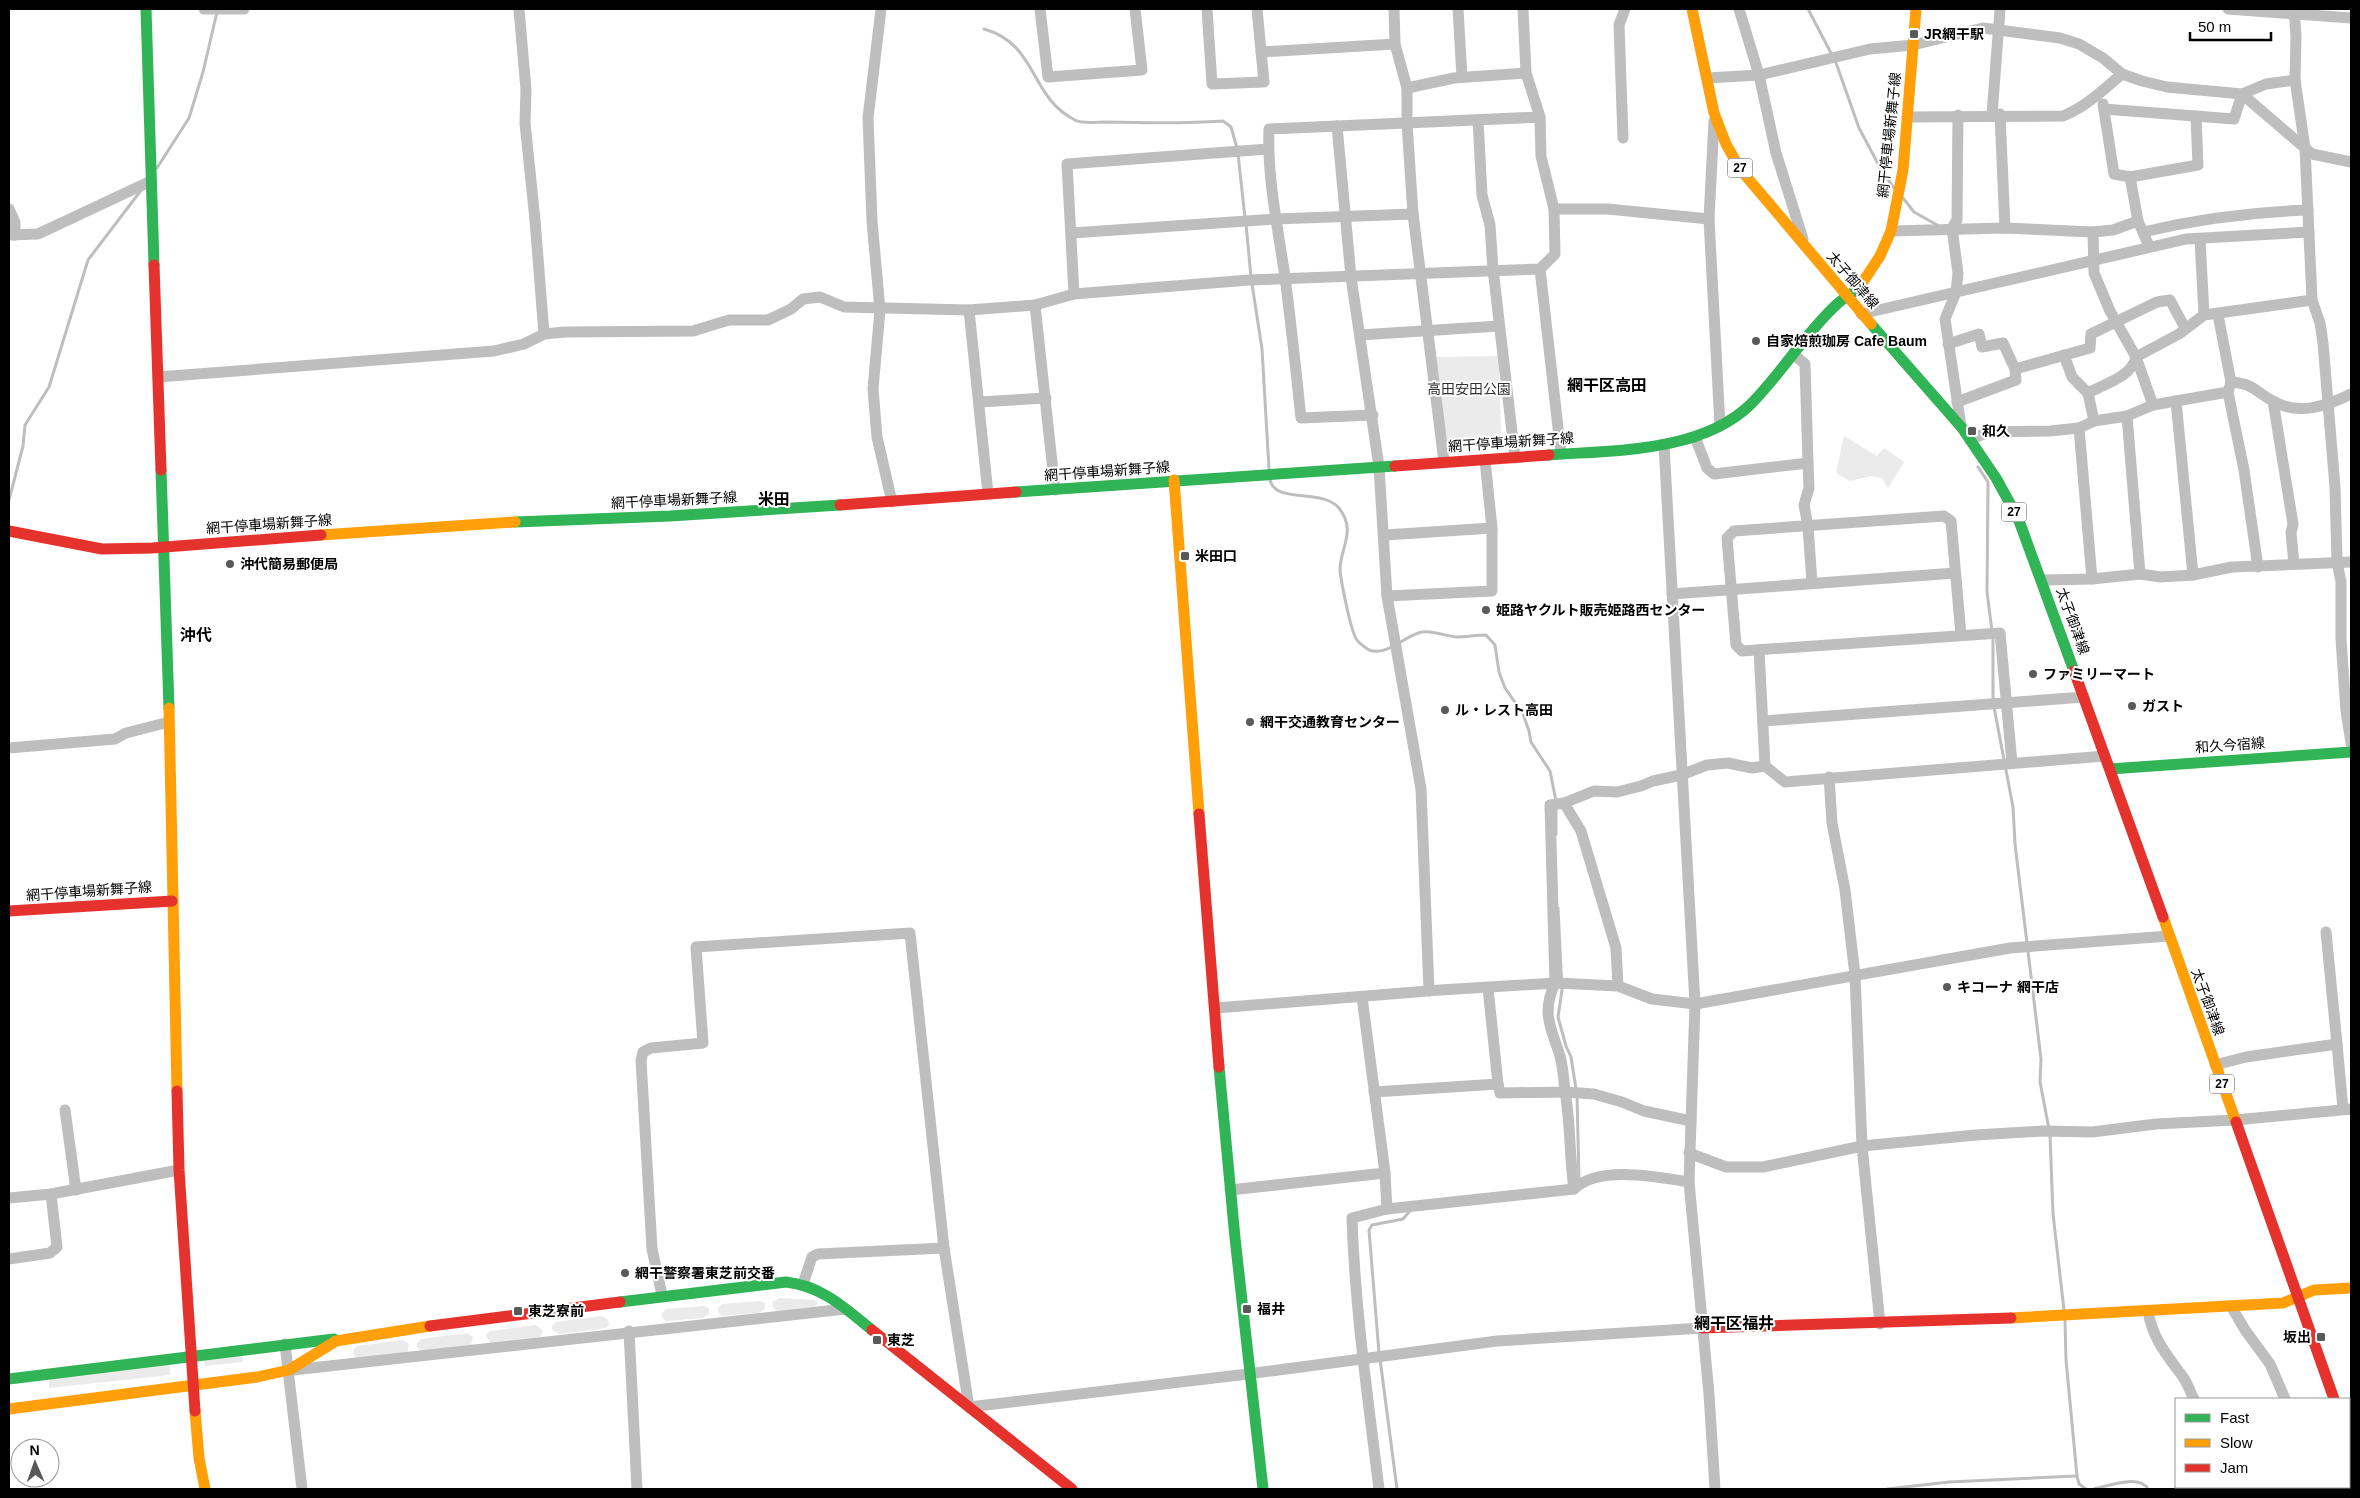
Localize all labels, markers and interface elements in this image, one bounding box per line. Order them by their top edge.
scale bar [2190,10,2271,42]
text: 50 m [2198,18,2231,35]
place label: JR網干駅 [1924,26,1984,42]
marker: JR網干駅 [1908,28,1920,40]
street label: 網干停車場新舞子線 [1874,72,1904,198]
road number: 27 [1728,158,1752,178]
street label: 太子御津線 [1824,248,1882,312]
place label: 自家焙煎珈房 Cafe Baum [1766,333,1927,349]
marker: 自家焙煎珈房 Cafe Baum [1750,335,1762,347]
district label: 網干区高田 [1567,377,1647,394]
park label: 高田安田公園 [1427,381,1511,397]
place label: 和久 [1982,423,2010,439]
marker: 和久 [1966,425,1978,437]
street label: 網干停車場新舞子線 [1448,430,1574,454]
street label: 網干停車場新舞子線 [1044,459,1170,483]
street label: 網干停車場新舞子線 [611,489,737,511]
district label: 米田 [758,491,790,508]
road number: 27 [2002,502,2026,522]
street label: 網干停車場新舞子線 [206,512,332,536]
place label: 米田口 [1195,548,1237,564]
marker: 米田口 [1179,550,1191,562]
place label: 沖代簡易郵便局 [240,556,338,572]
marker: 沖代簡易郵便局 [224,558,236,570]
street label: 太子御津線 [2054,585,2092,657]
place label: 姫路ヤクルト販売姫路西センター [1496,602,1706,618]
marker: 姫路ヤクルト販売姫路西センター [1480,604,1492,616]
district label: 沖代 [180,626,212,644]
place label: ファミリーマート [2043,666,2155,682]
marker: ファミリーマート [2027,668,2039,680]
place label: ガスト [2142,698,2184,714]
marker: ガスト [2126,700,2138,712]
place label: ル・レスト高田 [1455,702,1553,718]
marker: ル・レスト高田 [1439,704,1451,716]
place label: 網干交通教育センター [1260,714,1400,730]
marker: 網干交通教育センター [1244,716,1256,728]
street label: 和久今宿線 [2195,735,2265,755]
street label: 網干停車場新舞子線 [26,879,152,903]
street label: 太子御津線 [2189,966,2227,1038]
place label: キコーナ 網干店 [1957,979,2059,995]
marker: キコーナ 網干店 [1941,981,1953,993]
road number: 27 [2210,1074,2234,1094]
place label: 網干警察署東芝前交番 [635,1265,775,1281]
marker: 網干警察署東芝前交番 [619,1267,631,1279]
place label: 福井 [1257,1301,1285,1317]
place label: 東芝寮前 [528,1303,584,1319]
marker: 福井 [1241,1303,1253,1315]
marker: 東芝寮前 [512,1305,524,1317]
district label: 網干区福井 [1694,1314,1774,1332]
place label: 坂出 [2283,1329,2311,1345]
marker: 坂出 [2315,1331,2327,1343]
place label: 東芝 [887,1332,915,1348]
marker: 東芝 [871,1334,883,1346]
legend [2175,1398,2350,1488]
text: Fast [2220,1409,2250,1426]
text: Slow [2220,1434,2253,1451]
north arrow [10,1438,60,1488]
text: N [29,1442,40,1458]
text: Jam [2220,1459,2248,1476]

